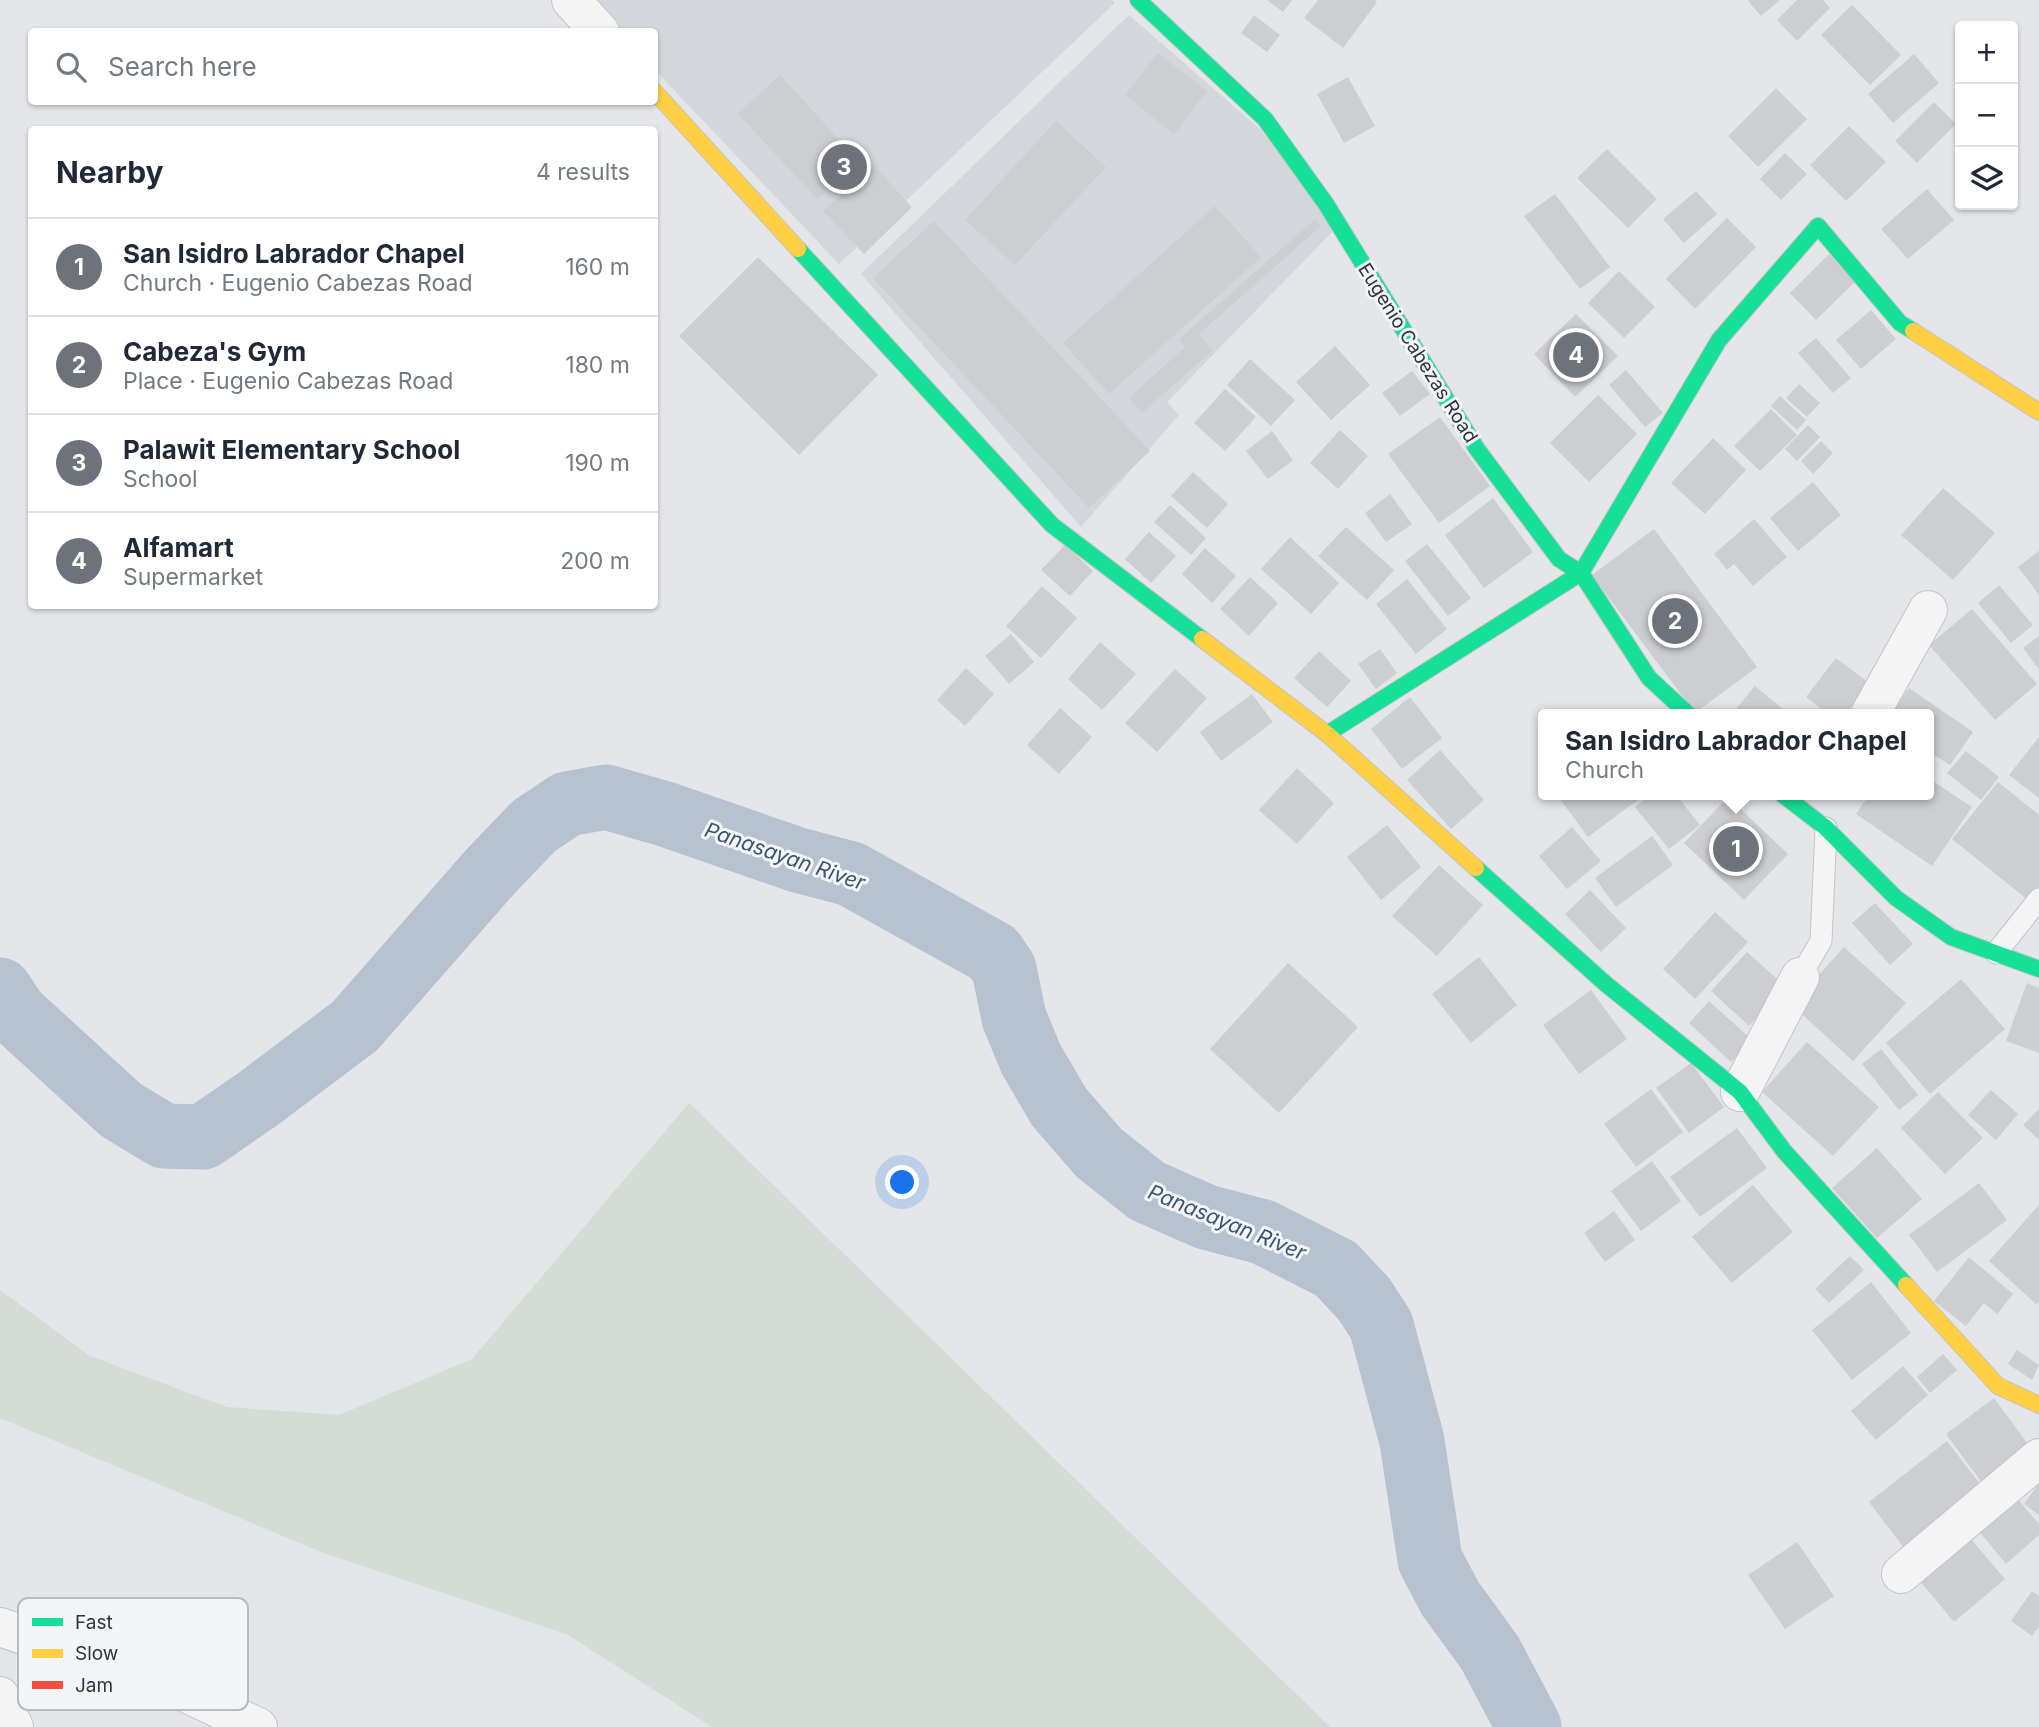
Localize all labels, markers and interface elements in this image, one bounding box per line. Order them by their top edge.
map controls [1955,21,2018,210]
button: + [1955,21,2018,84]
search box [28,28,658,105]
icon: search [52,48,90,86]
text: Search here [108,51,257,82]
button: − [1955,84,2018,147]
pin: 3 [821,141,867,193]
button: layers [1955,147,2018,210]
text: Nearby [56,154,164,190]
text: 4 results [536,158,630,186]
text: San Isidro Labrador Chapel [123,238,465,269]
text: 1 [74,253,84,281]
text: 160 m [565,253,630,281]
street label: Eugenio Cabezas Road [1353,259,1483,447]
text: Church · Eugenio Cabezas Road [123,269,473,297]
pin: 4 [1553,329,1599,381]
text: Cabeza's Gym [123,336,306,367]
text: 2 [72,351,86,379]
text: 180 m [565,351,630,379]
text: Place · Eugenio Cabezas Road [123,367,453,395]
text: Palawit Elementary School [123,434,460,465]
text: 3 [72,449,86,477]
text: 190 m [565,449,630,477]
text: School [123,465,198,493]
text: Alfamart [123,532,234,563]
text: 4 [71,547,87,575]
text: 200 m [560,547,630,575]
text: Supermarket [123,563,263,591]
pin: 2 [1652,595,1698,647]
popup [1538,709,1934,800]
text: San Isidro Labrador Chapel [1565,725,1907,756]
text: Church [1565,756,1644,784]
water label: Panasayan River [702,817,869,895]
pin: 1 [1713,823,1759,875]
your location [885,1165,919,1199]
water label: Panasayan River [1145,1179,1310,1265]
legend [18,1598,248,1710]
text: Fast [75,1611,113,1634]
text: Slow [75,1642,118,1665]
text: Jam [75,1674,113,1697]

